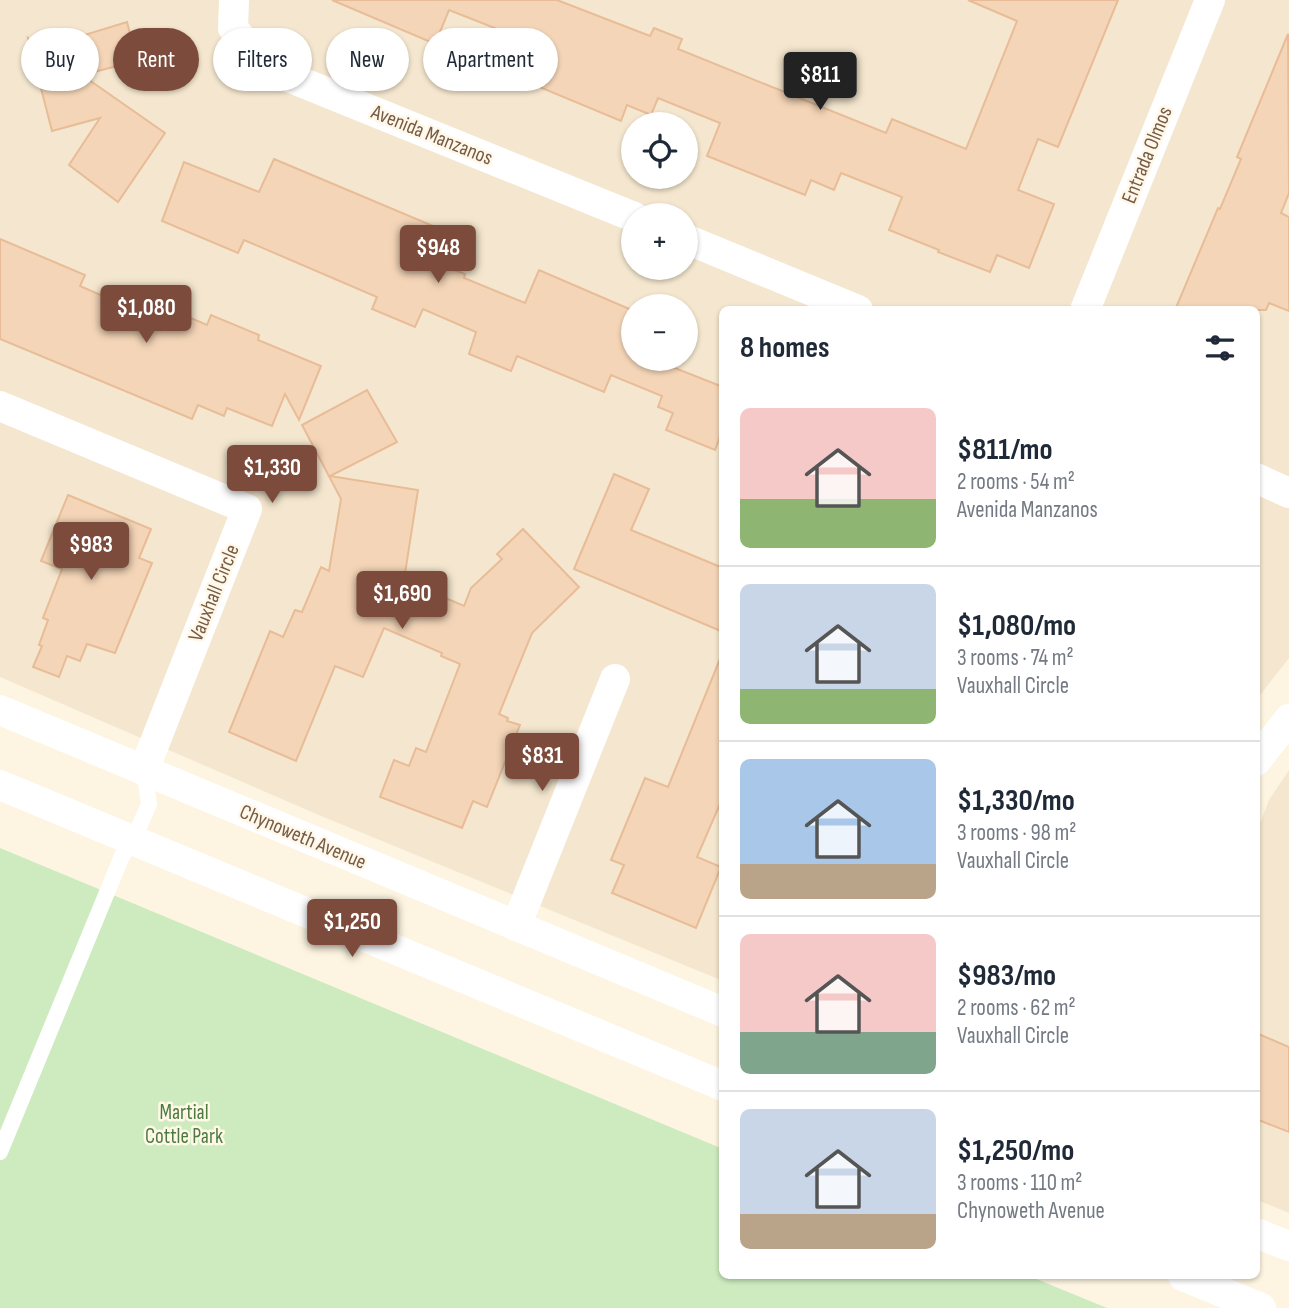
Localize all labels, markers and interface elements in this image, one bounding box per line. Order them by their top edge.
chip: Buy [21,28,99,91]
chip: Rent [113,28,199,91]
chip: Filters [213,28,312,91]
chip: New [326,28,409,91]
chip: Apartment [423,28,558,91]
pin: $811 [779,52,861,112]
text: $811 [800,61,840,89]
street label: Avenida Manzanos [367,99,496,171]
street label: Entrada Olmos [1116,103,1178,207]
map controls [621,112,698,371]
button: locate [621,112,698,189]
button: + [621,203,698,280]
pin: $948 [397,226,479,285]
text: $948 [416,234,460,262]
pin: $1,080 [89,286,203,345]
text: $1,080 [116,294,176,322]
button: − [621,294,698,371]
icon: filters [1201,329,1239,367]
text: 8 homes [740,330,829,366]
text: $811/mo [957,432,1053,468]
icon: home [796,436,880,520]
pin: $1,330 [215,446,329,505]
text: $1,330 [243,454,301,482]
text: 2 rooms · 54 m² [957,468,1075,496]
text: Avenida Manzanos [957,496,1098,524]
pin: $983 [50,522,132,582]
text: $983 [69,531,113,559]
street label: Vauxhall Circle [183,541,245,645]
pin: $1,690 [345,572,459,631]
text: $1,690 [372,580,432,608]
text: $1,080/mo [957,608,1076,644]
icon: home [796,612,880,696]
text: 3 rooms · 74 m² [957,644,1074,672]
text: Vauxhall Circle [957,672,1069,700]
pin: $831 [501,734,583,793]
text: $831 [521,742,563,770]
text: $1,330/mo [957,783,1075,819]
icon: home [796,787,880,871]
street label: Chynoweth Avenue [236,799,370,875]
text: 3 rooms · 98 m² [957,819,1076,847]
text: Vauxhall Circle [957,847,1069,875]
pin: $1,250 [295,900,409,959]
text: $1,250 [323,908,381,936]
text: $983/mo [957,958,1056,994]
icon: home [796,962,880,1046]
text: 2 rooms · 62 m² [957,994,1076,1022]
text: Vauxhall Circle [957,1022,1069,1050]
park label: Martial Cottle Park [145,1100,223,1149]
text: $1,250/mo [957,1133,1074,1169]
icon: home [796,1137,880,1221]
text: 3 rooms · 110 m² [957,1169,1082,1197]
text: Chynoweth Avenue [957,1197,1105,1225]

